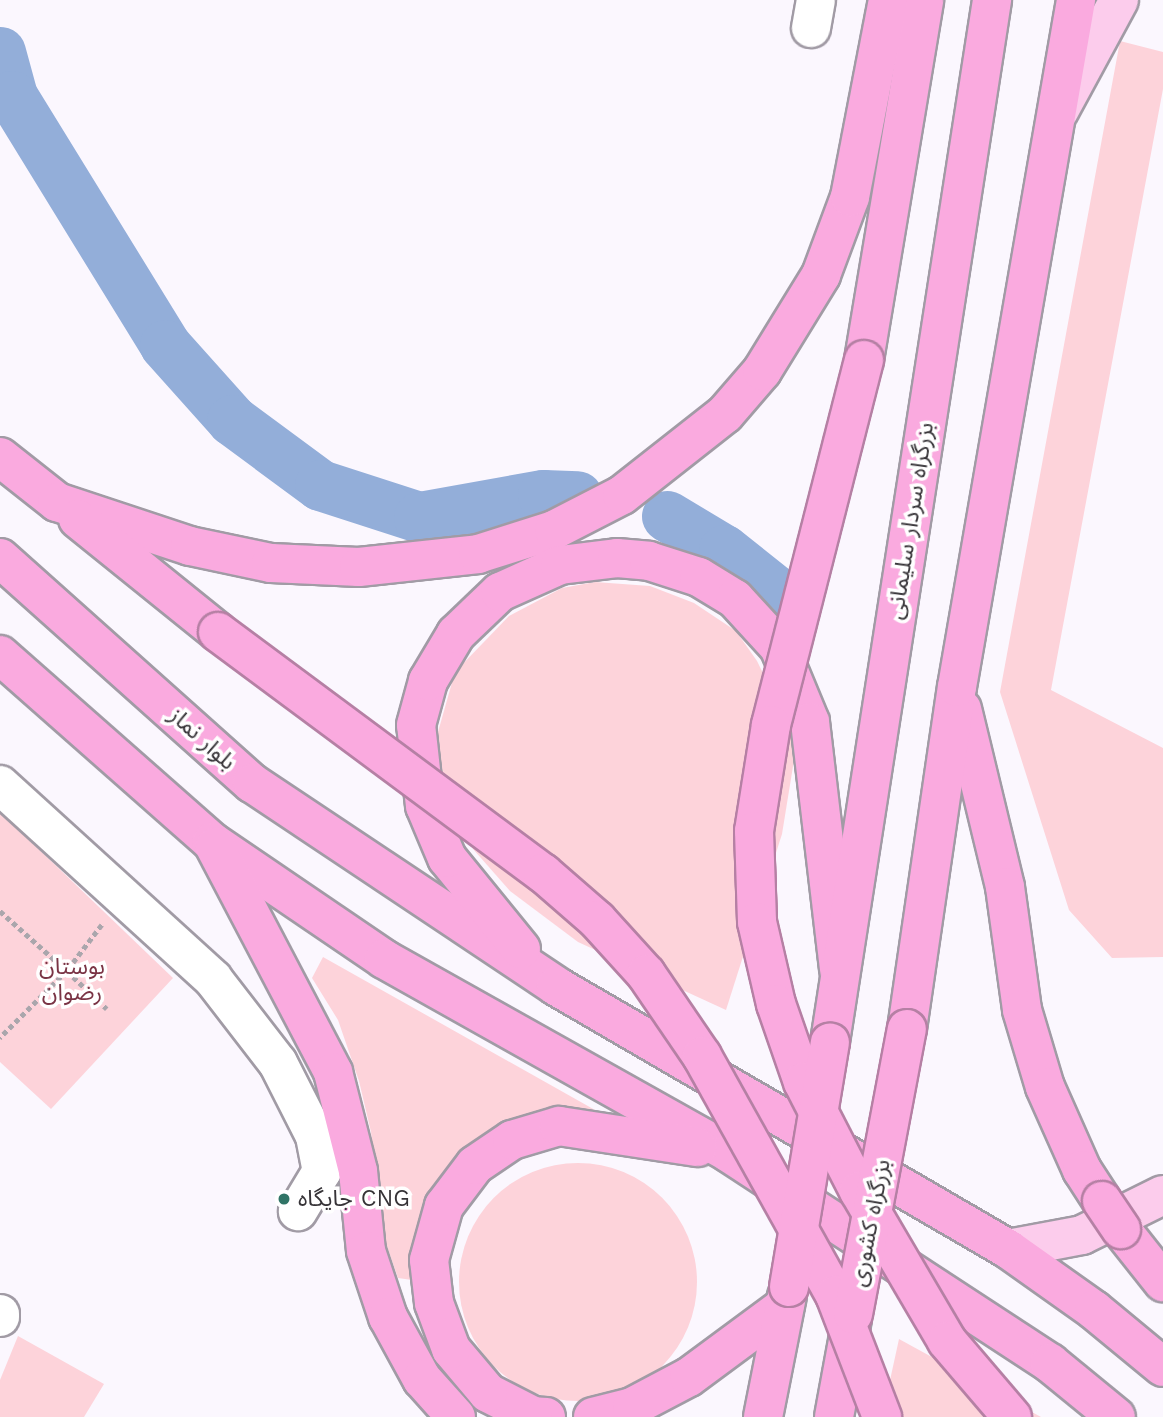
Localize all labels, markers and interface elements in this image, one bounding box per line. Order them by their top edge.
street label: بزرگراه سردار سلیمانی [882,420,940,622]
street label: بلوار نماز [163,702,241,776]
park label: بوستان رضوان [39,953,105,1007]
street label: بزرگراه کشوری [845,1157,897,1289]
place label: جایگاه CNG [298,1185,410,1213]
marker: جایگاه CNG [276,1191,292,1207]

